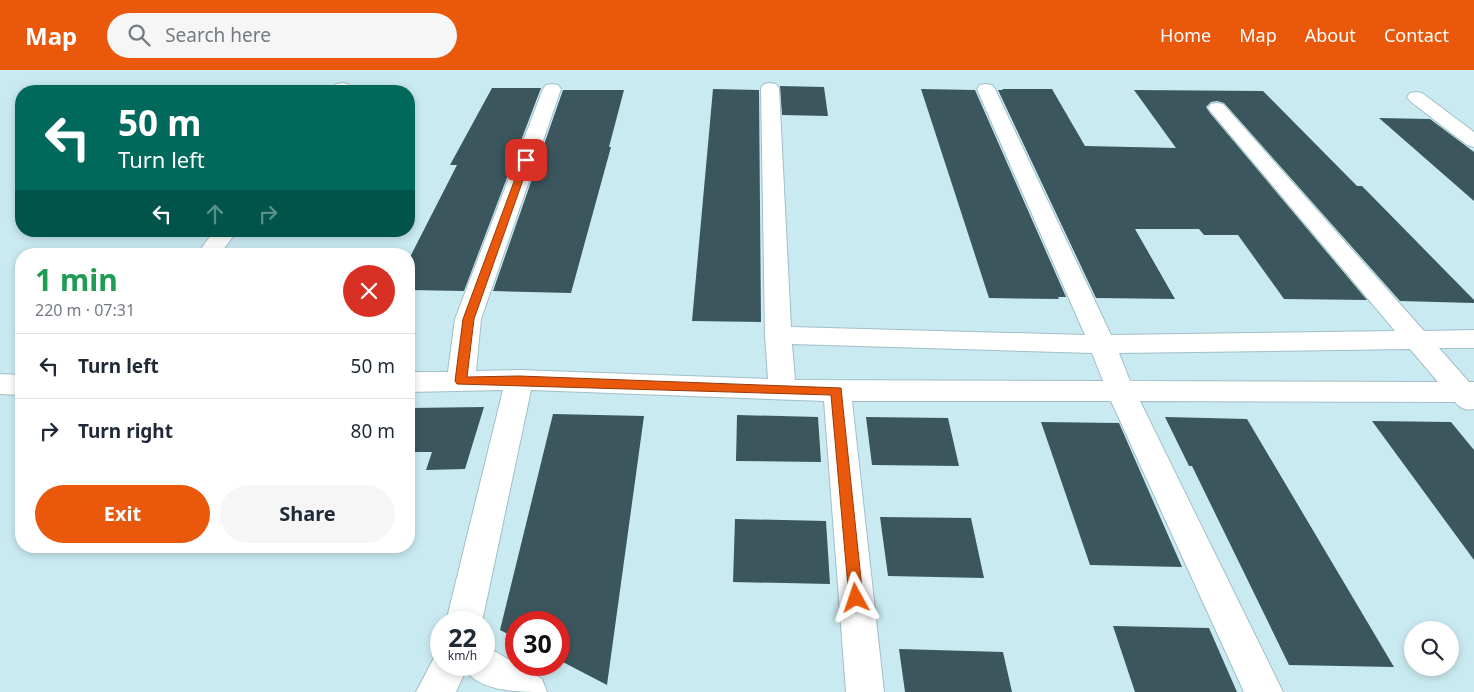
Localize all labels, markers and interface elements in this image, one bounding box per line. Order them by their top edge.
search box [107,13,457,58]
text: Map [25,19,77,52]
icon: search [125,21,153,49]
text: Search here [165,22,271,48]
text: Home [1160,23,1211,47]
text: Map [1239,23,1277,47]
text: About [1305,23,1356,47]
text: Contact [1384,23,1449,47]
text: 50 m [118,99,201,146]
icon: left [35,105,100,170]
pin [505,139,547,181]
text: Turn left [118,144,205,174]
icon: arrive [512,146,540,174]
icon: left [148,200,176,228]
icon: ahead [201,200,229,228]
icon: right [254,200,282,228]
text: 1 min [35,259,118,300]
button: close [343,265,395,317]
text: 220 m · 07:31 [35,299,135,321]
icon: left [35,352,63,380]
text: Turn left [78,353,159,379]
text: 50 m [351,353,395,379]
icon: right [35,417,63,445]
text: Turn right [78,418,173,444]
text: 80 m [351,418,395,444]
button: Exit [35,485,210,543]
button: Share [220,485,395,543]
position arrow [829,571,881,623]
speed limit sign: 30 [505,611,570,676]
text: 22 [448,620,477,654]
map controls [1404,621,1459,676]
button: search [1404,621,1459,676]
text: km/h [448,647,477,664]

